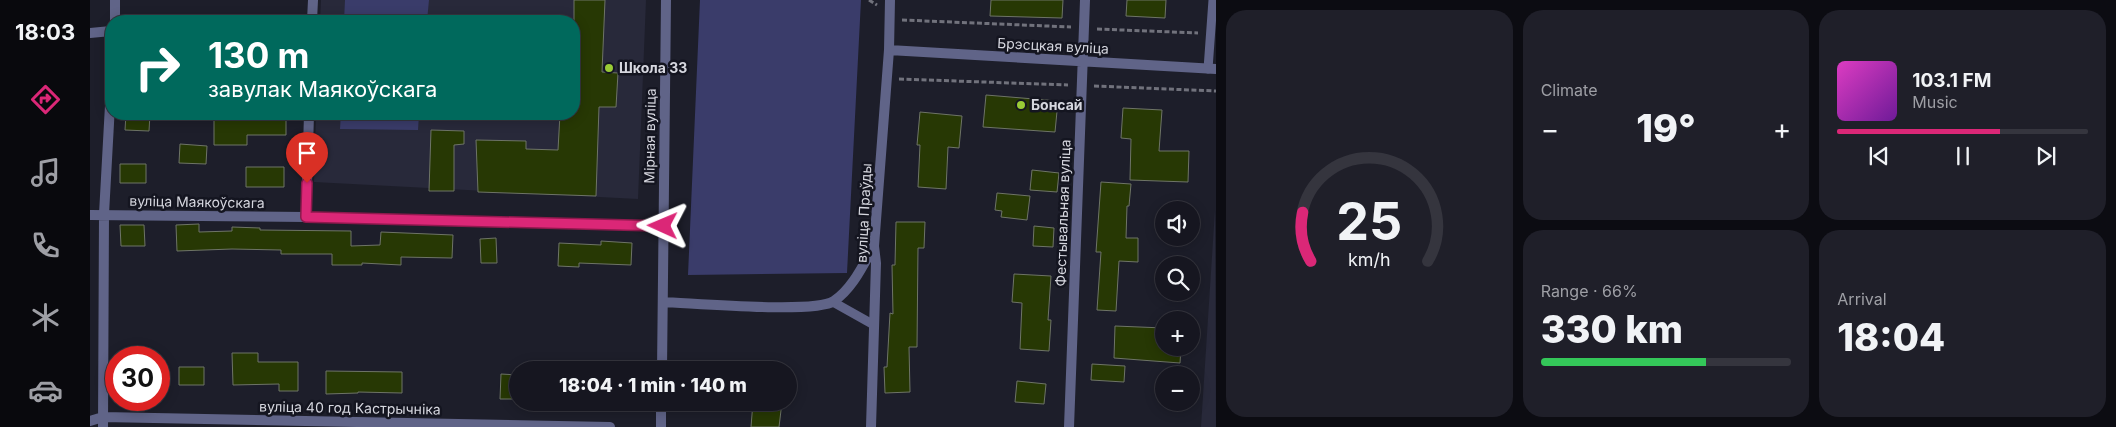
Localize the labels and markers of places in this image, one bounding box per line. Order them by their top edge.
place label: Школа 33 [619,59,687,76]
marker: Школа 33 [603,62,615,74]
place label: Бонсай [1031,96,1083,113]
marker: Бонсай [1015,99,1027,111]
pin [286,132,328,183]

